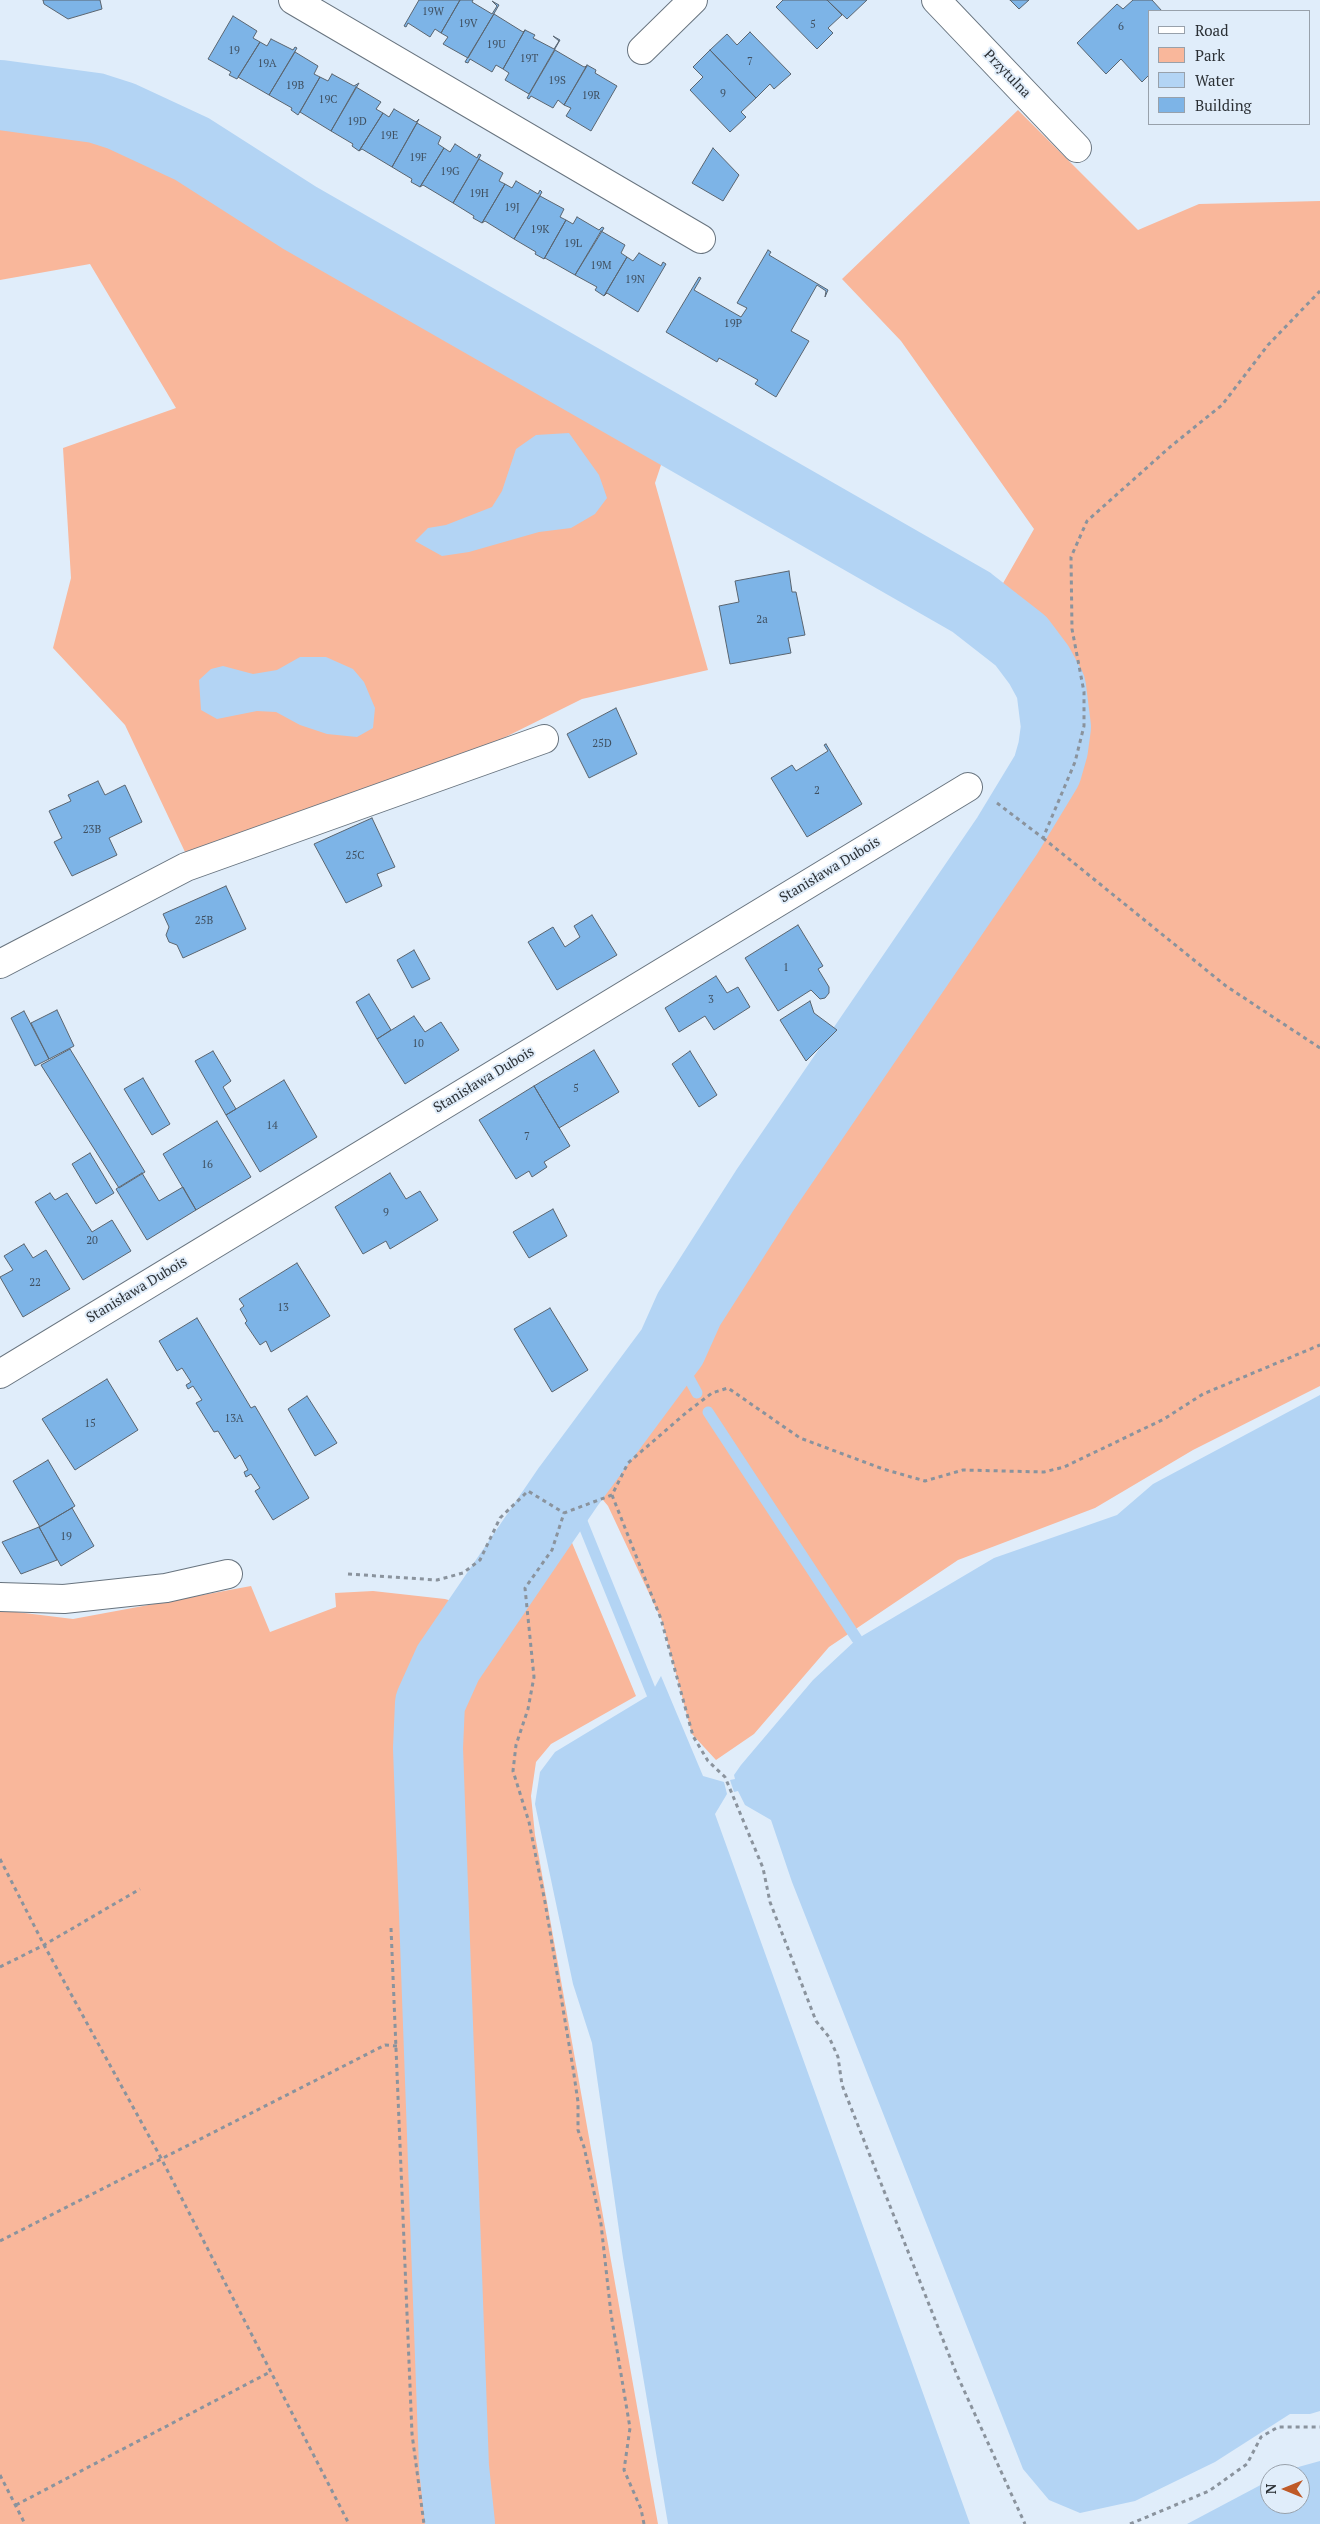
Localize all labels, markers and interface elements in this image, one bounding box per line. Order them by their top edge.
house number: 19W [422,5,444,19]
legend [1148,10,1310,125]
house number: 19V [458,17,478,31]
house number: 5 [810,18,816,32]
house number: 6 [1118,20,1124,34]
text: Road [1195,20,1228,40]
house number: 19U [486,38,506,52]
house number: 19 [228,44,240,58]
text: Park [1195,45,1225,65]
street label: Przytulna [980,46,1034,102]
house number: 19T [520,52,538,66]
house number: 7 [747,55,753,69]
house number: 19A [257,57,277,71]
text: Water [1195,70,1234,90]
house number: 19S [548,74,566,88]
house number: 19B [286,79,304,93]
house number: 9 [720,87,726,101]
house number: 19R [582,89,600,103]
house number: 19C [319,93,337,107]
text: Building [1195,95,1252,115]
house number: 19D [347,115,367,129]
house number: 19E [380,129,398,143]
house number: 19F [409,151,427,165]
house number: 19G [440,165,460,179]
house number: 19H [469,187,489,201]
house number: 19J [504,201,520,215]
house number: 19K [531,223,549,237]
house number: 19L [564,237,582,251]
house number: 19M [590,259,612,273]
house number: 19N [625,273,645,287]
house number: 19P [724,317,742,331]
house number: 2a [756,613,768,627]
house number: 25D [592,737,612,751]
house number: 2 [814,784,820,798]
house number: 23B [83,823,101,837]
street label: Stanisława Dubois [777,833,883,907]
house number: 25C [346,849,364,863]
house number: 25B [195,914,213,928]
house number: 1 [783,961,789,975]
house number: 3 [708,993,714,1007]
house number: 10 [412,1037,424,1051]
street label: Stanisława Dubois [431,1043,537,1117]
house number: 5 [573,1082,579,1096]
house number: 14 [266,1119,278,1133]
house number: 7 [524,1130,530,1144]
house number: 16 [201,1158,213,1172]
house number: 9 [383,1206,389,1220]
house number: 20 [86,1234,98,1248]
street label: Stanisława Dubois [84,1253,190,1327]
house number: 22 [29,1276,41,1290]
house number: 13 [277,1301,289,1315]
house number: 13A [224,1412,244,1426]
house number: 15 [84,1417,96,1431]
house number: 19 [60,1530,72,1544]
north arrow [1260,2464,1310,2514]
text: N [1261,2484,1280,2494]

